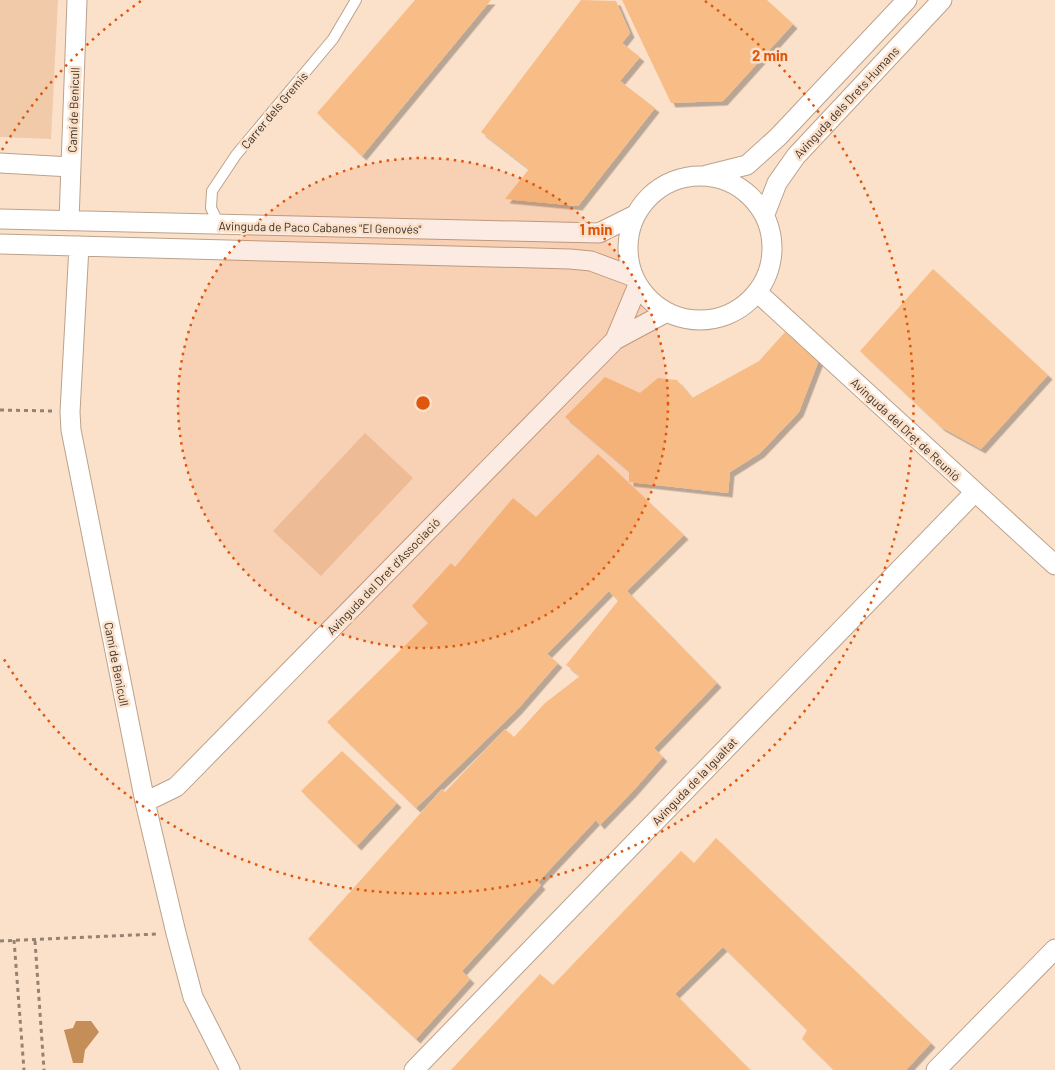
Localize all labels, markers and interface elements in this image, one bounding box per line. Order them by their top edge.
street label: Avinguda dels Drets Humans [791,43,901,161]
text: 2 min [752,46,788,64]
street label: Camí de Benicull [65,67,81,153]
street label: Carrer dels Gremis [238,69,310,151]
street label: Avinguda de Paco Cabanes "El Genovés" [218,218,422,236]
text: 1 min [580,220,612,238]
street label: Avinguda del Dret de Reunió [848,375,964,483]
centre of rings [414,394,432,412]
street label: Avinguda del Dret d'Associació [324,515,442,637]
street label: Camí de Benicull [102,621,132,707]
street label: Avinguda de la Igualtat [649,734,739,828]

